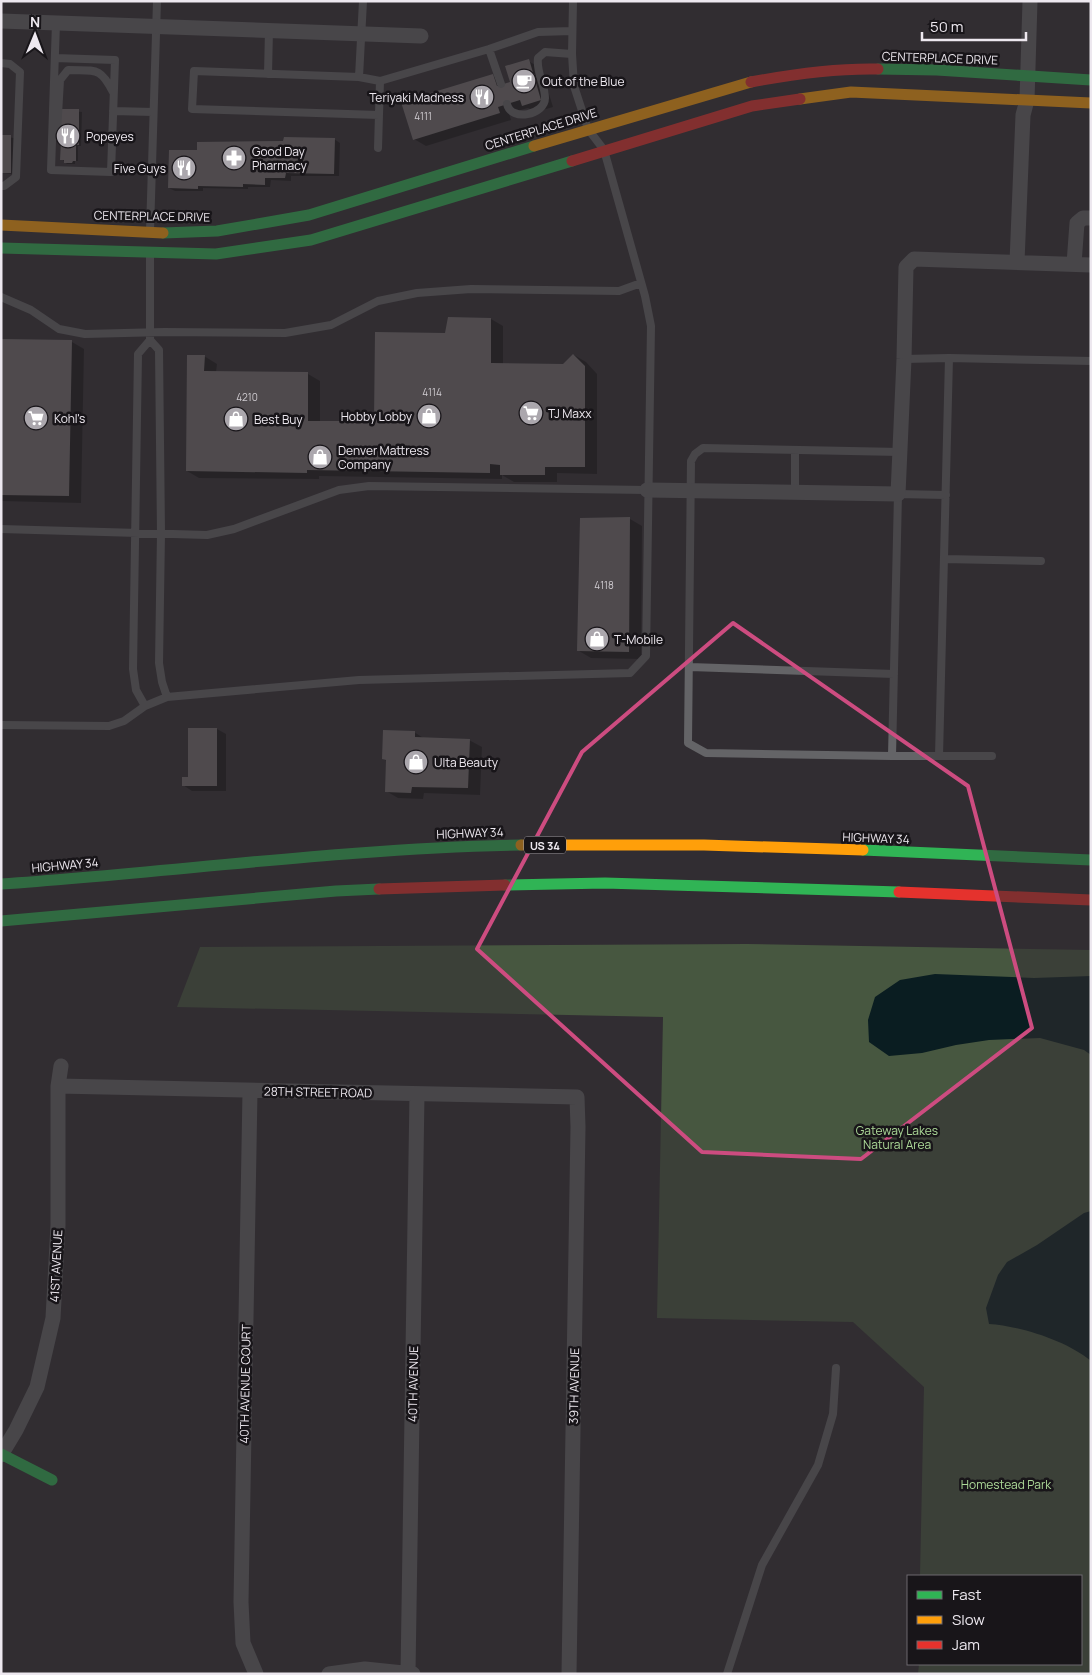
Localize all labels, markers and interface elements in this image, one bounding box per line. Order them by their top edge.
north arrow [10,10,60,60]
scale bar [922,10,1026,42]
text: N [30,12,40,31]
text: 50 m [930,16,964,37]
street label: CENTERPLACE DRIVE [882,47,999,69]
cafe icon: Out of the Blue [511,68,537,94]
place label: Out of the Blue [542,73,624,90]
restaurant icon: Teriyaki Madness [469,84,495,110]
place label: Teriyaki Madness [369,89,464,106]
street label: CENTERPLACE DRIVE [483,104,599,154]
house number: 4111 [414,109,432,123]
restaurant icon: Popeyes [55,123,81,149]
place label: Popeyes [86,128,134,145]
place label: Good Day Pharmacy [252,143,308,174]
pharmacy icon: Good Day Pharmacy [221,145,247,171]
restaurant icon: Five Guys [171,155,197,181]
place label: Five Guys [114,160,166,177]
street label: CENTERPLACE DRIVE [94,206,210,226]
house number: 4114 [422,385,442,399]
house number: 4210 [236,390,258,404]
supermarket icon: TJ Maxx [518,400,544,426]
shop icon: Hobby Lobby [416,403,442,429]
supermarket icon: Kohl's [23,405,49,431]
place label: TJ Maxx [548,405,592,422]
shop icon: Best Buy [223,406,249,432]
place label: Hobby Lobby [341,408,413,425]
place label: Kohl's [54,410,85,427]
place label: Best Buy [254,411,303,428]
place label: Denver Mattress Company [338,442,429,473]
shop icon: Denver Mattress Company [307,444,333,470]
house number: 4118 [594,578,614,592]
shop icon: T-Mobile [584,626,610,652]
place label: T-Mobile [614,631,663,648]
shop icon: Ulta Beauty [403,749,429,775]
place label: Ulta Beauty [434,754,499,771]
street label: HIGHWAY 34 [436,823,504,843]
street label: HIGHWAY 34 [842,828,910,848]
road number: US 34 [524,836,566,854]
street label: HIGHWAY 34 [31,854,99,876]
street label: 28TH STREET ROAD [264,1083,372,1101]
park label: Gateway Lakes Natural Area [856,1122,938,1153]
street label: 41ST AVENUE [46,1229,66,1303]
street label: 40TH AVENUE COURT [235,1323,255,1444]
street label: 40TH AVENUE [404,1345,422,1422]
street label: 39TH AVENUE [565,1348,583,1424]
park label: Homestead Park [961,1476,1052,1493]
legend [907,1575,1082,1665]
text: Fast [952,1584,981,1605]
text: Slow [952,1609,985,1630]
text: Jam [952,1634,980,1655]

